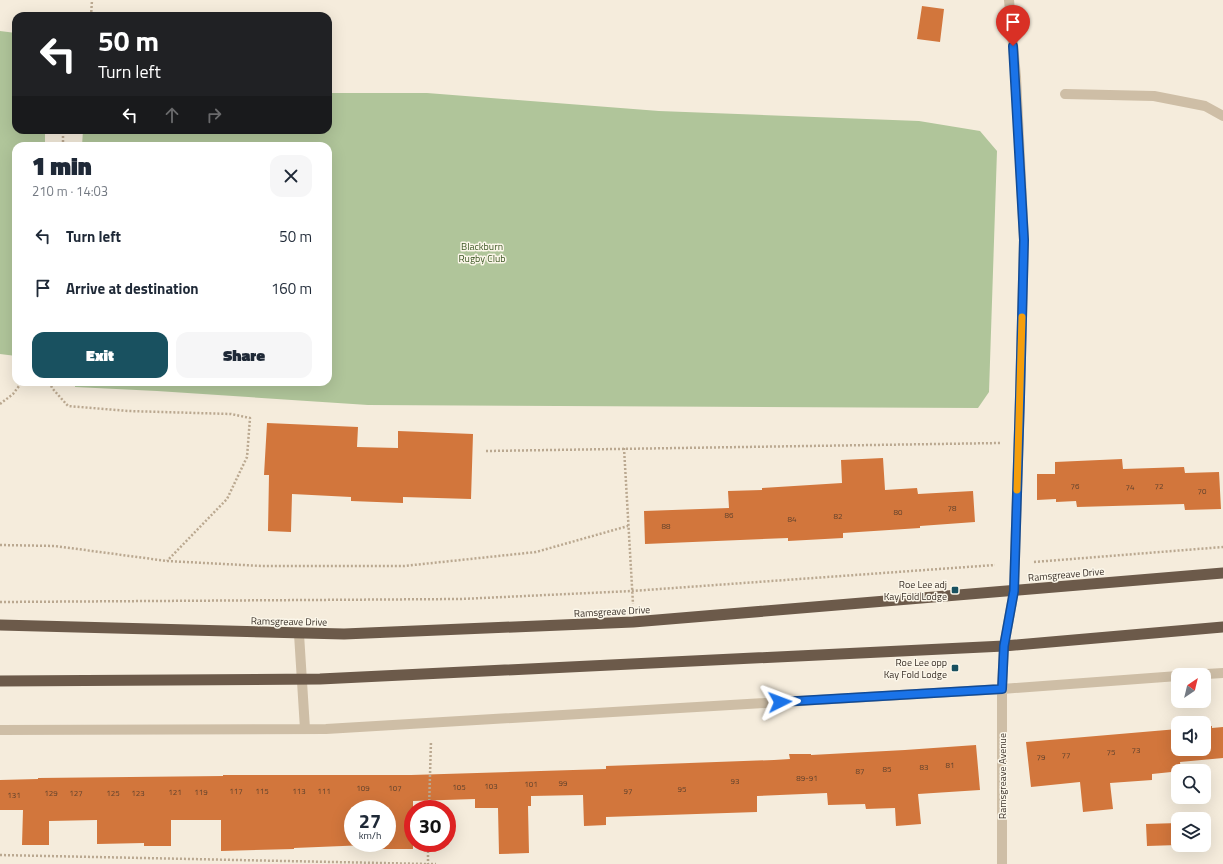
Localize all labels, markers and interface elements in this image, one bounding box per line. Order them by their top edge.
pin [996,5,1030,46]
icon: arrive [1002,11,1024,33]
text: 50 m [98,19,159,62]
icon: left [32,28,84,80]
text: Turn left [98,58,161,85]
icon: left [119,104,141,126]
icon: ahead [161,104,183,126]
icon: right [203,104,225,126]
text: 1 min [32,148,92,184]
button: close [270,155,312,197]
text: 210 m · 14:03 [32,181,108,201]
icon: left [32,225,54,247]
text: Turn left [66,225,121,248]
text: 50 m [279,225,312,248]
park label: Blackburn Rugby Club [458,239,506,266]
icon: arrive [32,277,54,299]
text: Arrive at destination [66,277,199,300]
text: 160 m [271,277,312,300]
button: Exit [32,332,168,378]
button: Share [176,332,312,378]
house number: 76 [1071,480,1080,492]
house number: 72 [1155,480,1163,492]
house number: 74 [1126,481,1135,493]
house number: 70 [1198,485,1207,497]
house number: 78 [948,502,957,514]
house number: 80 [894,506,903,518]
house number: 86 [725,509,734,521]
house number: 82 [834,510,842,522]
house number: 84 [788,513,797,525]
house number: 88 [662,520,671,532]
street label: Ramsgreave Drive [1027,564,1105,585]
place label: Roe Lee adj Kay Fold Lodge [884,577,947,604]
marker: Roe Lee adj Kay Fold Lodge [950,585,960,595]
street label: Ramsgreave Drive [573,602,651,621]
street label: Ramsgreave Drive [251,613,327,630]
place label: Roe Lee opp Kay Fold Lodge [884,655,947,682]
marker: Roe Lee opp Kay Fold Lodge [950,663,960,673]
north arrow [1171,668,1211,708]
map controls [1171,668,1211,852]
position arrow [759,681,801,723]
button: sound [1171,716,1211,756]
street label: Ramsgreave Avenue [995,733,1010,819]
house number: 73 [1132,744,1140,756]
house number: 75 [1107,746,1116,758]
house number: 77 [1062,749,1070,761]
house number: 79 [1037,751,1046,763]
house number: 81 [946,759,954,771]
house number: 83 [920,761,928,773]
house number: 85 [883,763,892,775]
button: search [1171,764,1211,804]
house number: 87 [856,765,864,777]
house number: 89-91 [796,772,818,784]
house number: 93 [731,775,739,787]
house number: 99 [559,777,568,789]
house number: 101 [524,778,538,790]
house number: 103 [484,780,498,792]
house number: 105 [452,781,466,793]
house number: 109 [356,782,370,794]
house number: 107 [388,782,402,794]
house number: 95 [678,783,687,795]
house number: 117 [229,785,243,797]
house number: 115 [255,785,269,797]
house number: 113 [292,785,306,797]
house number: 111 [317,785,331,797]
house number: 97 [624,785,632,797]
house number: 121 [168,786,182,798]
house number: 119 [194,786,208,798]
house number: 129 [44,787,58,799]
house number: 127 [69,787,83,799]
house number: 125 [106,787,120,799]
house number: 123 [131,787,145,799]
house number: 131 [7,789,21,801]
speed limit sign: 30 [404,800,456,852]
text: 27 [359,805,381,836]
button: layers [1171,812,1211,852]
text: km/h [359,828,381,843]

